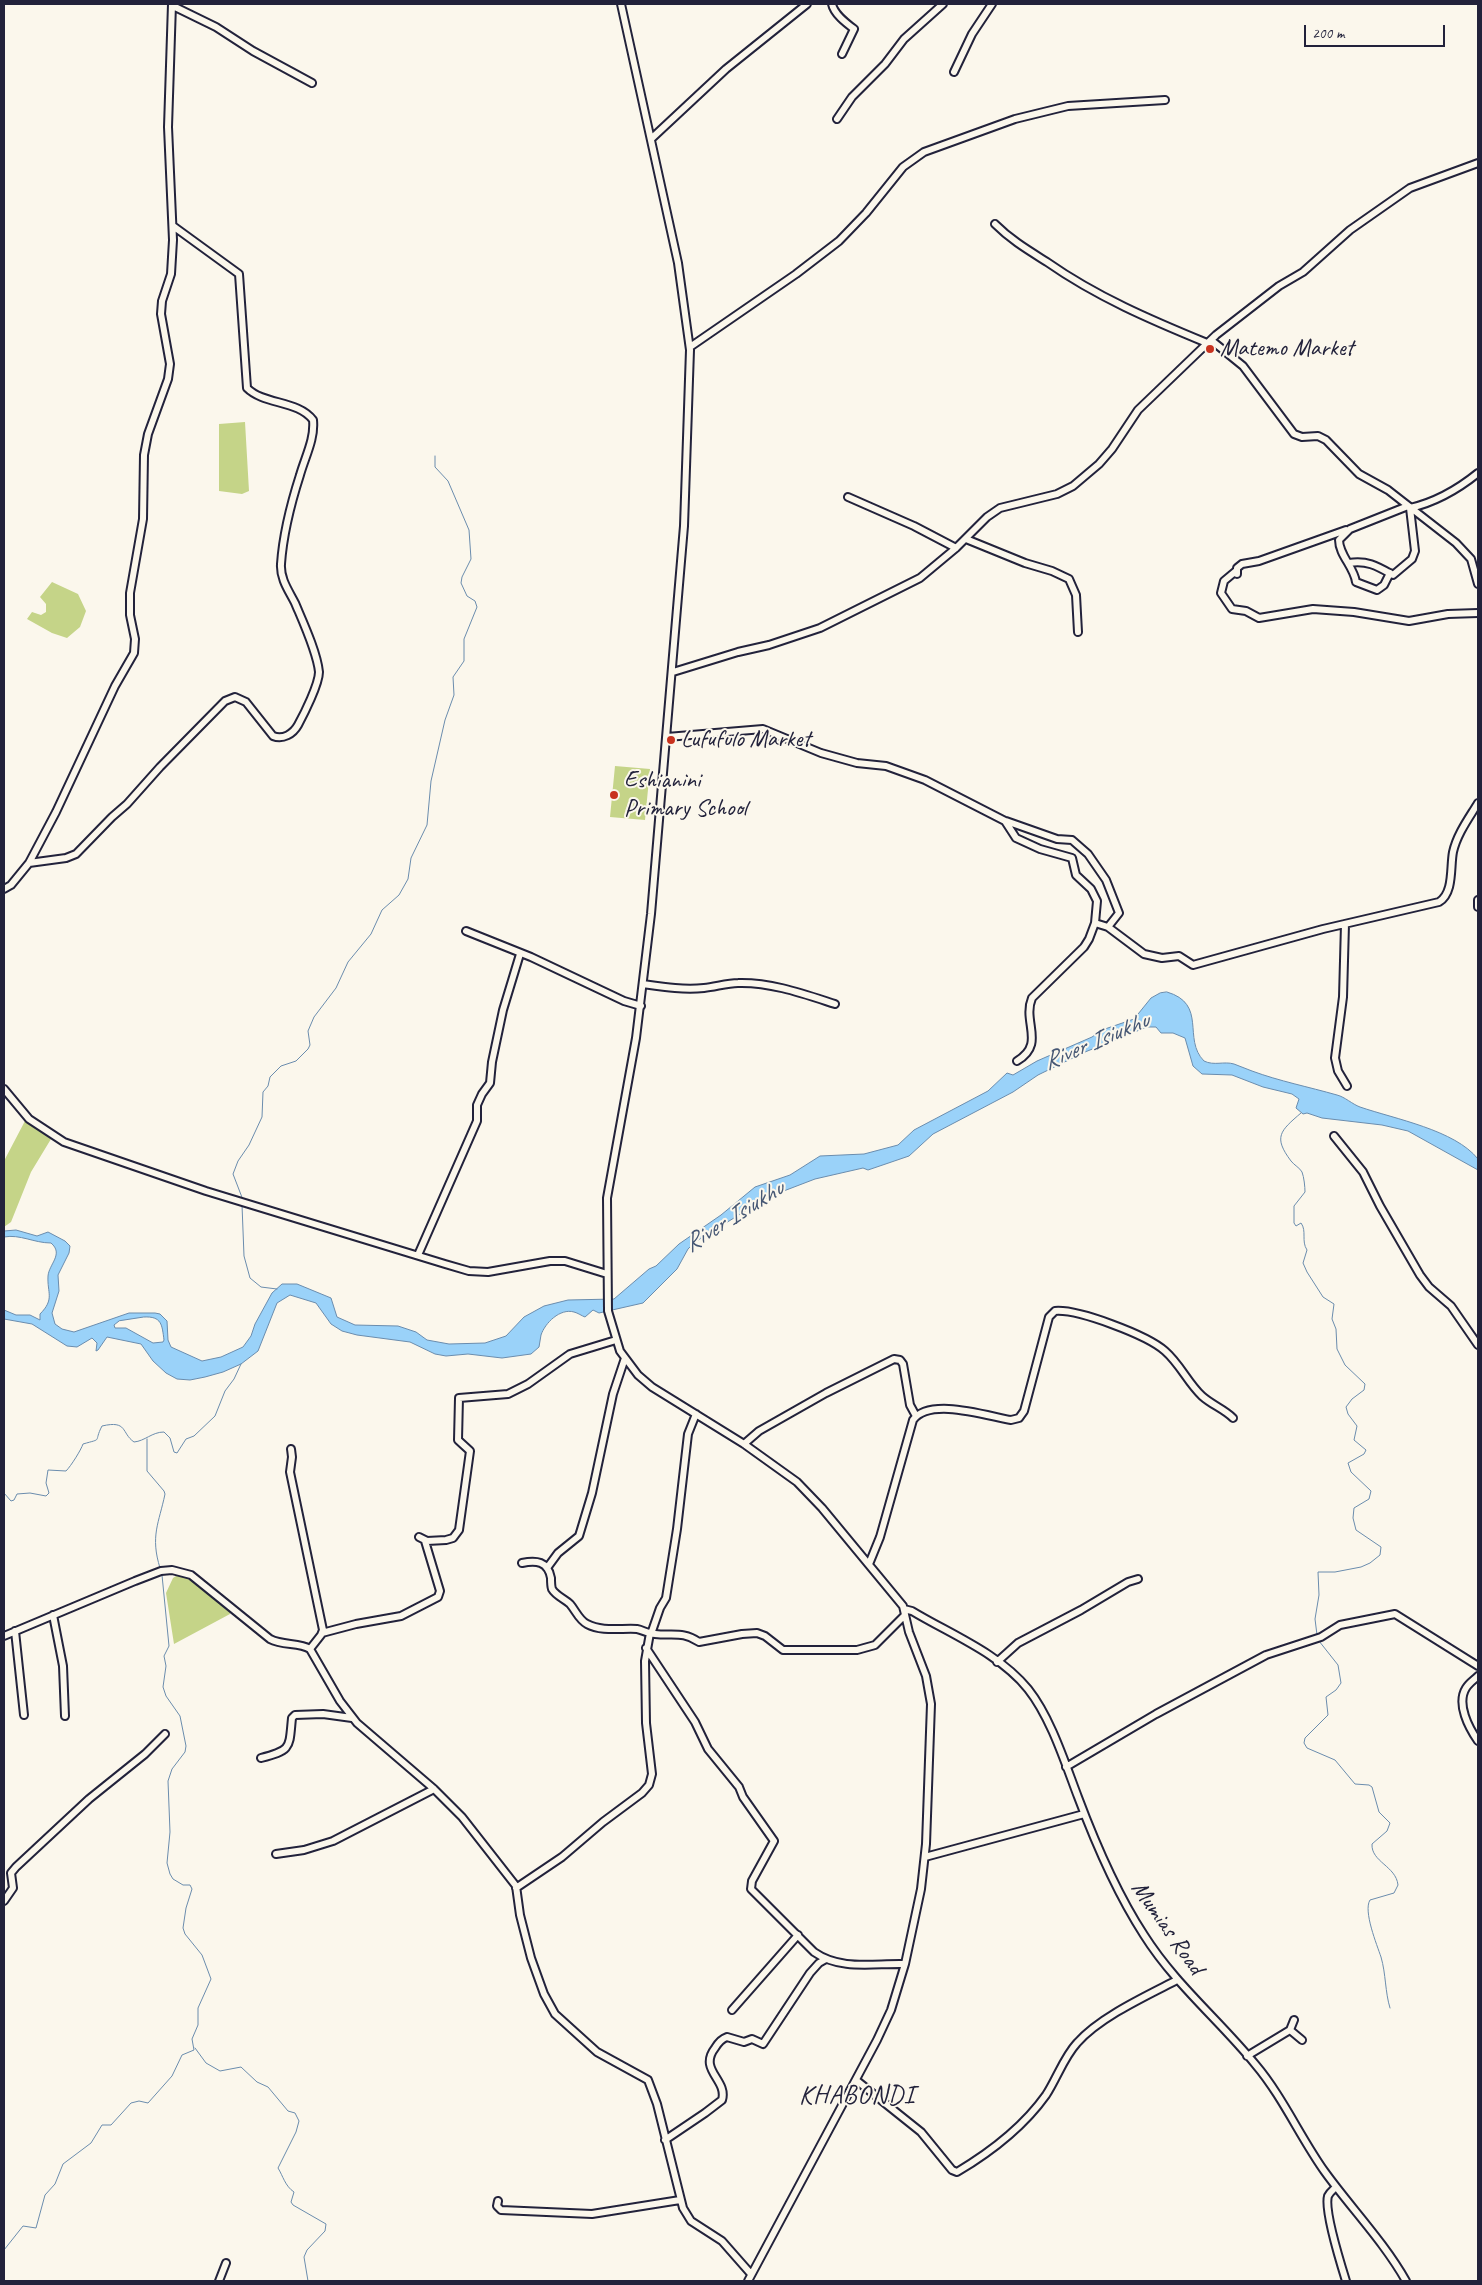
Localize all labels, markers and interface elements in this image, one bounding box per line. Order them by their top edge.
scale bar [1307,15,1448,47]
text: 200 m [1312,24,1344,43]
place label: Matemo Market [1220,335,1353,363]
marker: Matemo Market [1204,343,1216,355]
place label: Lufufulo Market [681,726,810,754]
marker: Lufufulo Market [665,734,677,746]
place label: Eshianini Primary School [624,767,747,823]
marker: Eshianini Primary School [608,789,620,801]
water label: River Isiukhu [1039,1006,1153,1078]
water label: River Isiukhu [679,1175,789,1259]
street label: Mumias Road [1124,1876,1210,1980]
district label: KHABONDI [798,2080,916,2112]

